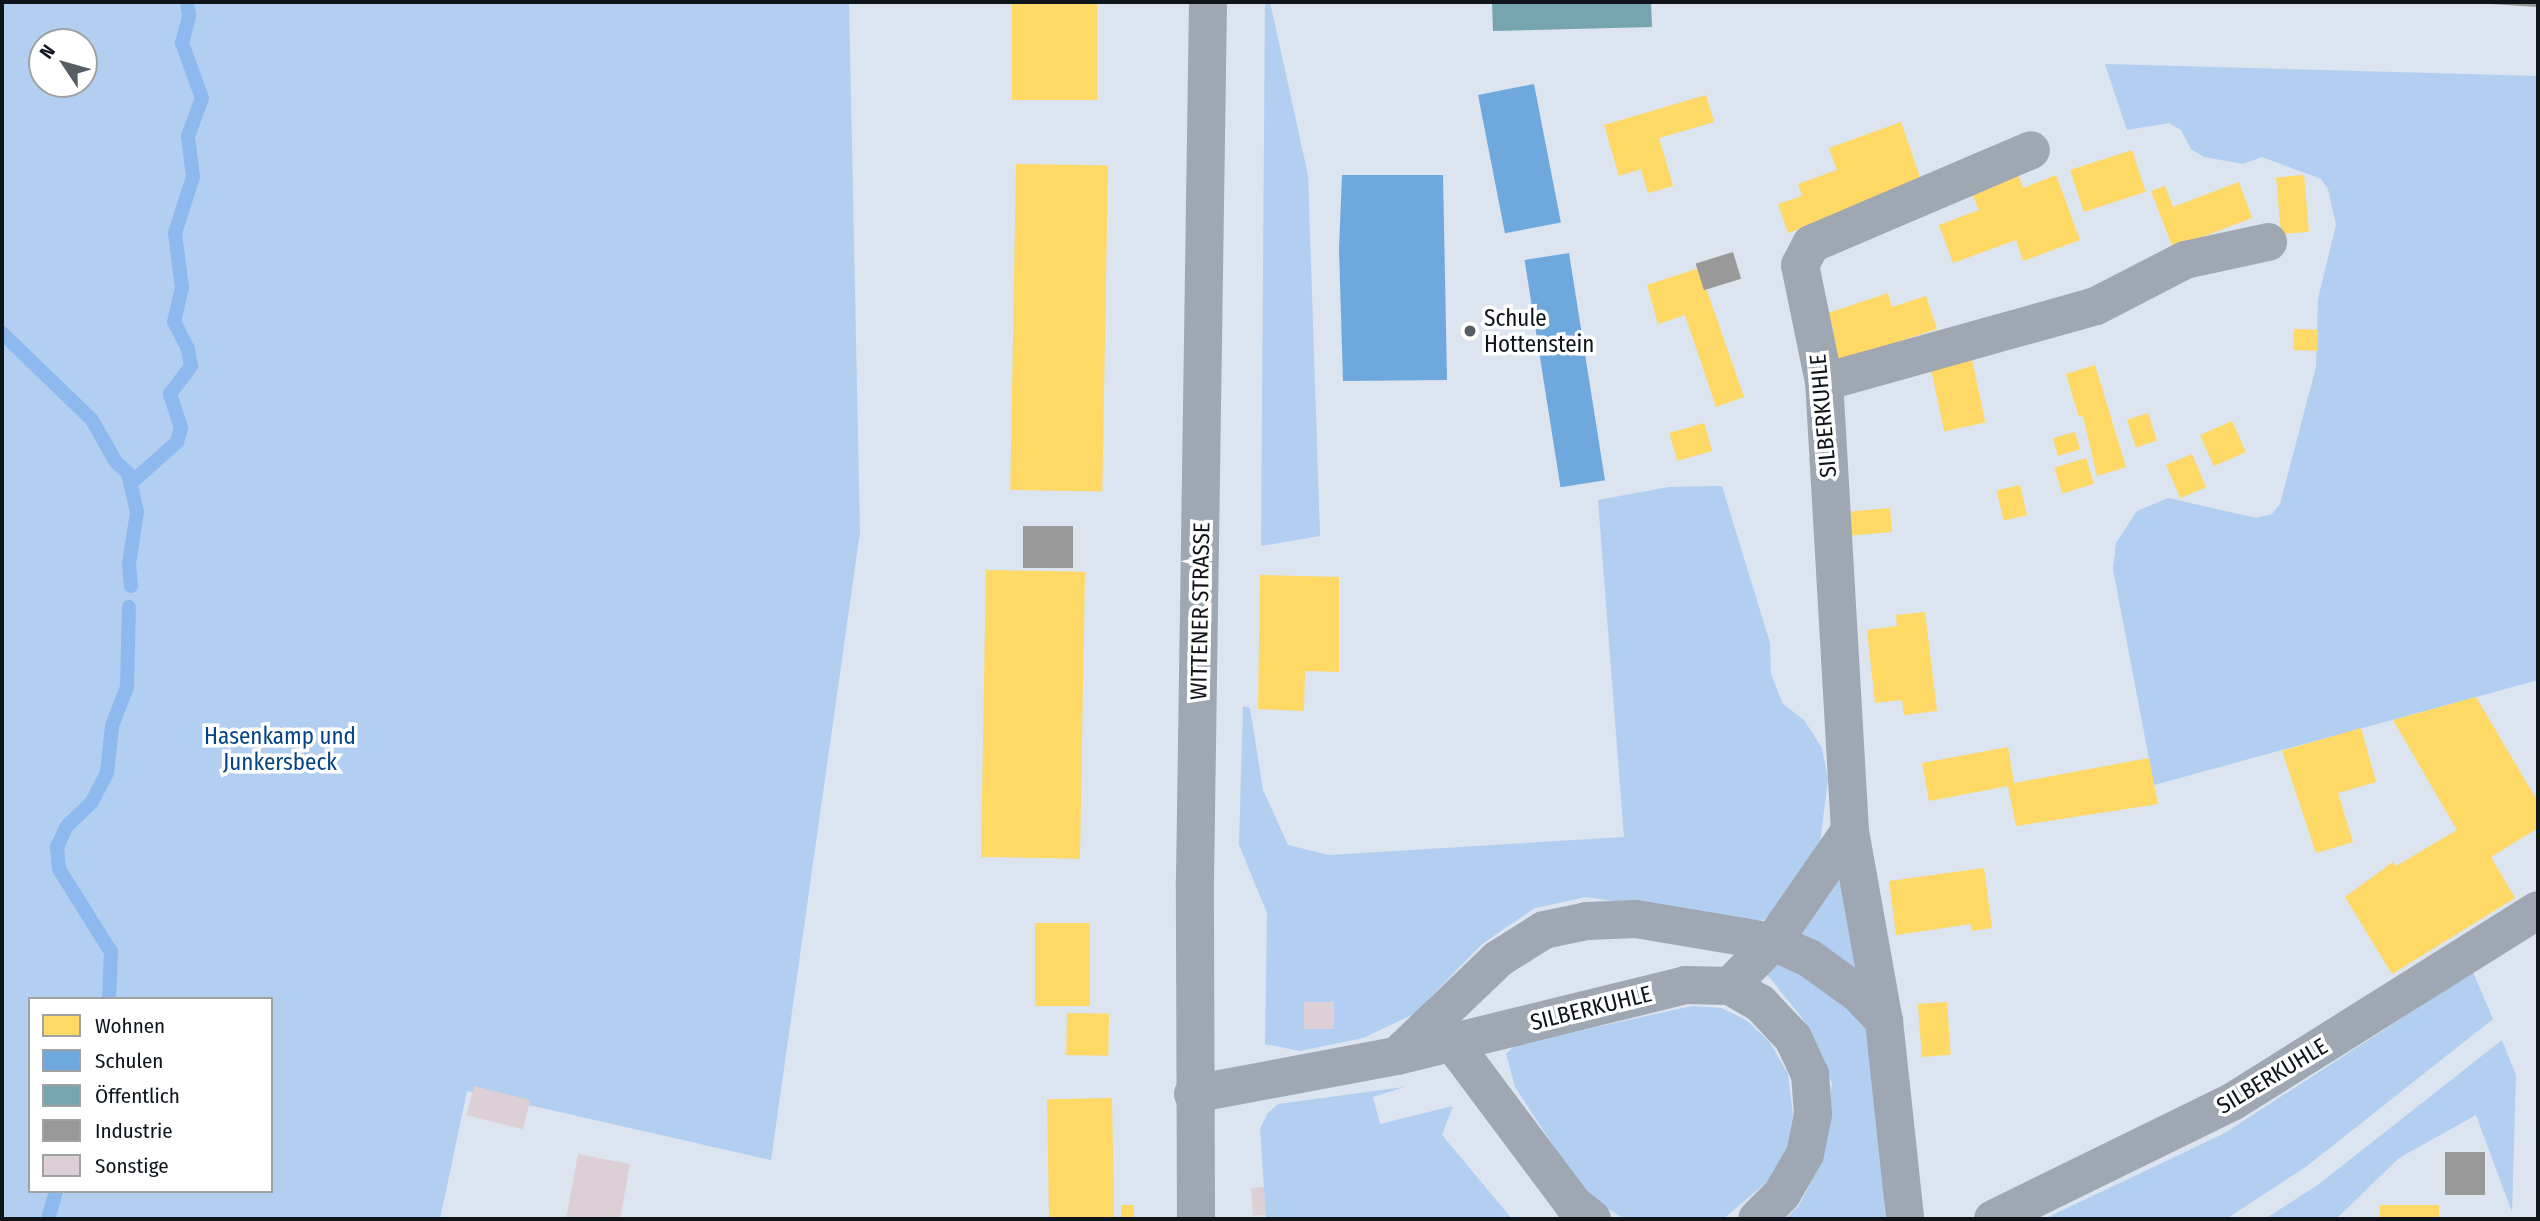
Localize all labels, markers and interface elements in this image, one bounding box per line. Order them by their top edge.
north arrow [28,28,98,98]
text: N [35,40,60,63]
place label: Schule Hottenstein [1484,304,1594,358]
marker: Schule Hottenstein [1462,323,1478,339]
street label: SILBERKUHLE [1804,353,1842,479]
street label: WITTENER STRASSE [1185,522,1215,700]
park label: Hasenkamp und Junkersbeck [204,722,356,776]
street label: SILBERKUHLE [1528,980,1654,1036]
legend [28,997,273,1193]
text: Wohnen [95,1013,165,1039]
street label: SILBERKUHLE [2212,1032,2332,1120]
text: Schulen [95,1048,163,1074]
text: Öffentlich [95,1083,180,1109]
text: Industrie [95,1118,173,1144]
text: Sonstige [95,1153,169,1179]

